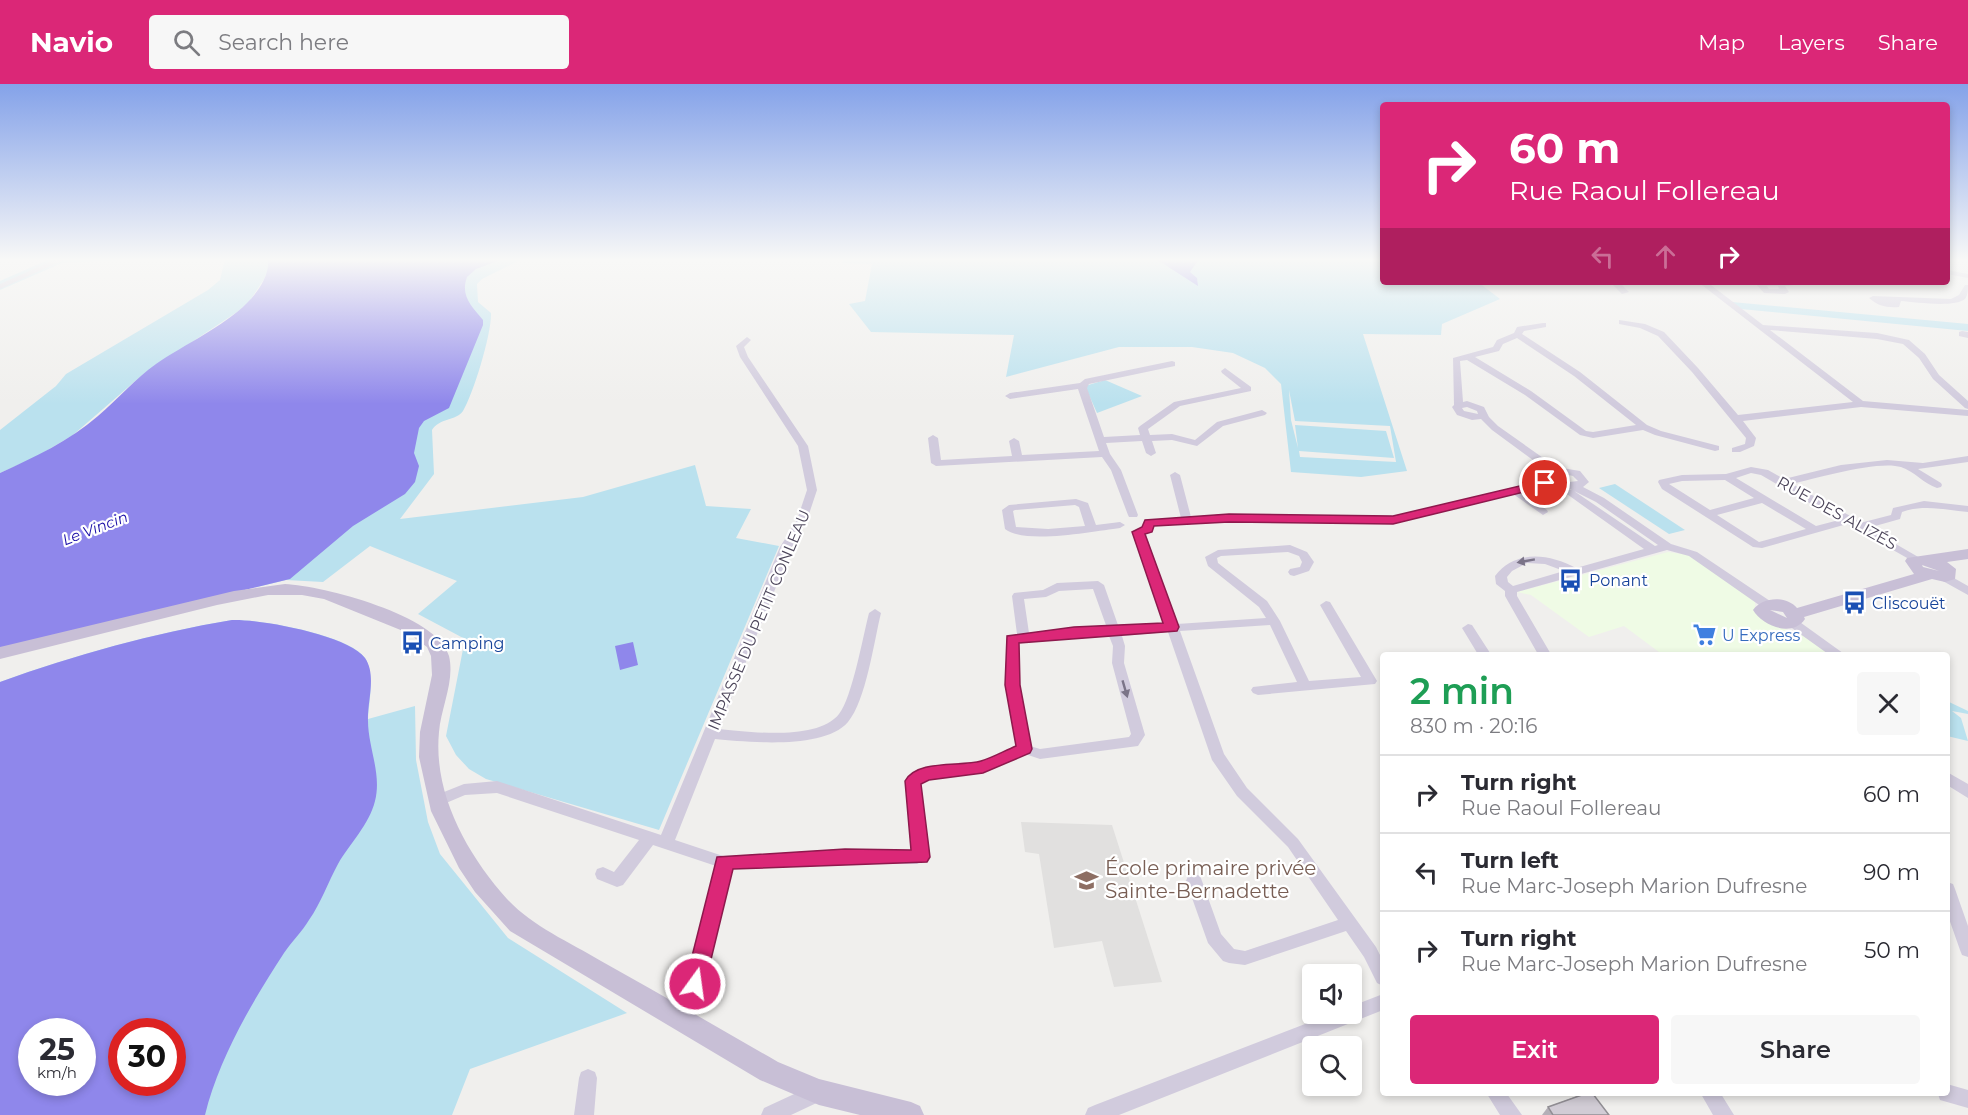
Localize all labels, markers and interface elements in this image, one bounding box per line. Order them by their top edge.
search box [149,15,569,69]
text: Navio [30,25,113,59]
icon: search [170,26,203,59]
text: Search here [218,29,349,56]
text: Map [1698,30,1745,55]
text: Layers [1778,30,1845,55]
text: Share [1878,30,1938,55]
text: 60 m [1509,122,1620,174]
icon: right [1410,126,1488,204]
text: Rue Raoul Follereau [1509,174,1780,207]
icon: left [1586,240,1619,273]
icon: ahead [1649,240,1682,273]
icon: right [1712,240,1745,273]
pin [1519,457,1570,508]
icon: arrive [1528,466,1561,499]
street label: RUE DES ALIZÉS [1774,472,1900,554]
water label: Le Vincin [60,507,130,549]
street label: IMPASSE DU PETIT CONLEAU [704,507,814,733]
one-way arrow [1517,557,1536,566]
bus stop icon: Ponant [1558,567,1584,593]
place label: Ponant [1589,571,1648,590]
bus stop icon: Cliscouët [1841,590,1867,616]
place label: Cliscouët [1872,594,1946,613]
supermarket icon: U Express [1691,622,1717,648]
place label: U Express [1722,626,1800,645]
bus stop icon: Camping [399,630,425,656]
place label: Camping [430,634,505,653]
text: 2 min [1410,669,1514,713]
button: close [1857,672,1920,735]
one-way arrow [1121,680,1130,698]
text: 830 m · 20:16 [1410,714,1537,738]
text: Turn right [1461,769,1576,796]
icon: right [1410,778,1443,811]
text: 60 m [1863,781,1920,808]
text: Rue Raoul Follereau [1461,796,1661,820]
text: Turn left [1461,847,1559,874]
place label: École primaire privée Sainte-Bernadette [1105,856,1316,903]
icon: left [1410,856,1443,889]
text: 90 m [1863,859,1920,886]
school or university icon: École primaire privée Sainte-Bernadette [1074,867,1100,893]
text: Rue Marc-Joseph Marion Dufresne [1461,874,1807,898]
text: Turn right [1461,925,1576,952]
icon: right [1410,934,1443,967]
text: 50 m [1864,937,1920,964]
position arrow [663,952,727,1016]
text: Rue Marc-Joseph Marion Dufresne [1461,952,1807,976]
map controls [1302,964,1362,1096]
button: sound [1302,964,1362,1024]
button: Exit [1410,1015,1659,1084]
button: Share [1671,1015,1920,1084]
speed limit sign: 30 [108,1018,186,1096]
text: 25 [39,1031,75,1068]
button: search [1302,1036,1362,1096]
text: km/h [37,1063,77,1082]

